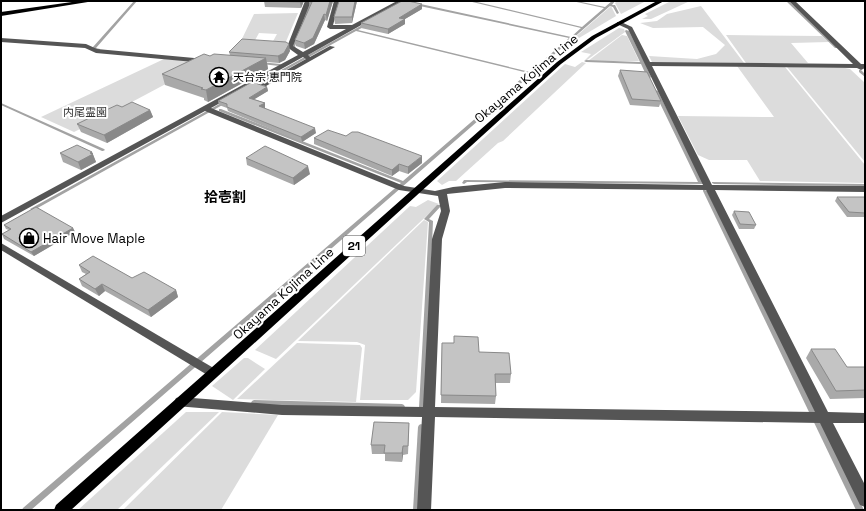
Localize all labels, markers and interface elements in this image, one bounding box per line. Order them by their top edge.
street label: Okayama Kojima Line [471,30,582,127]
temple icon: 天台宗 恵門院 [208,66,230,88]
place label: 天台宗 恵門院 [233,70,302,84]
park label: 内尾霊園 [63,105,107,119]
district label: 拾壱割 [204,188,246,206]
shop icon: Hair Move Maple [18,227,40,249]
place label: Hair Move Maple [43,230,145,247]
road number: 21 [343,236,365,256]
street label: Okayama Kojima Line [229,243,337,343]

